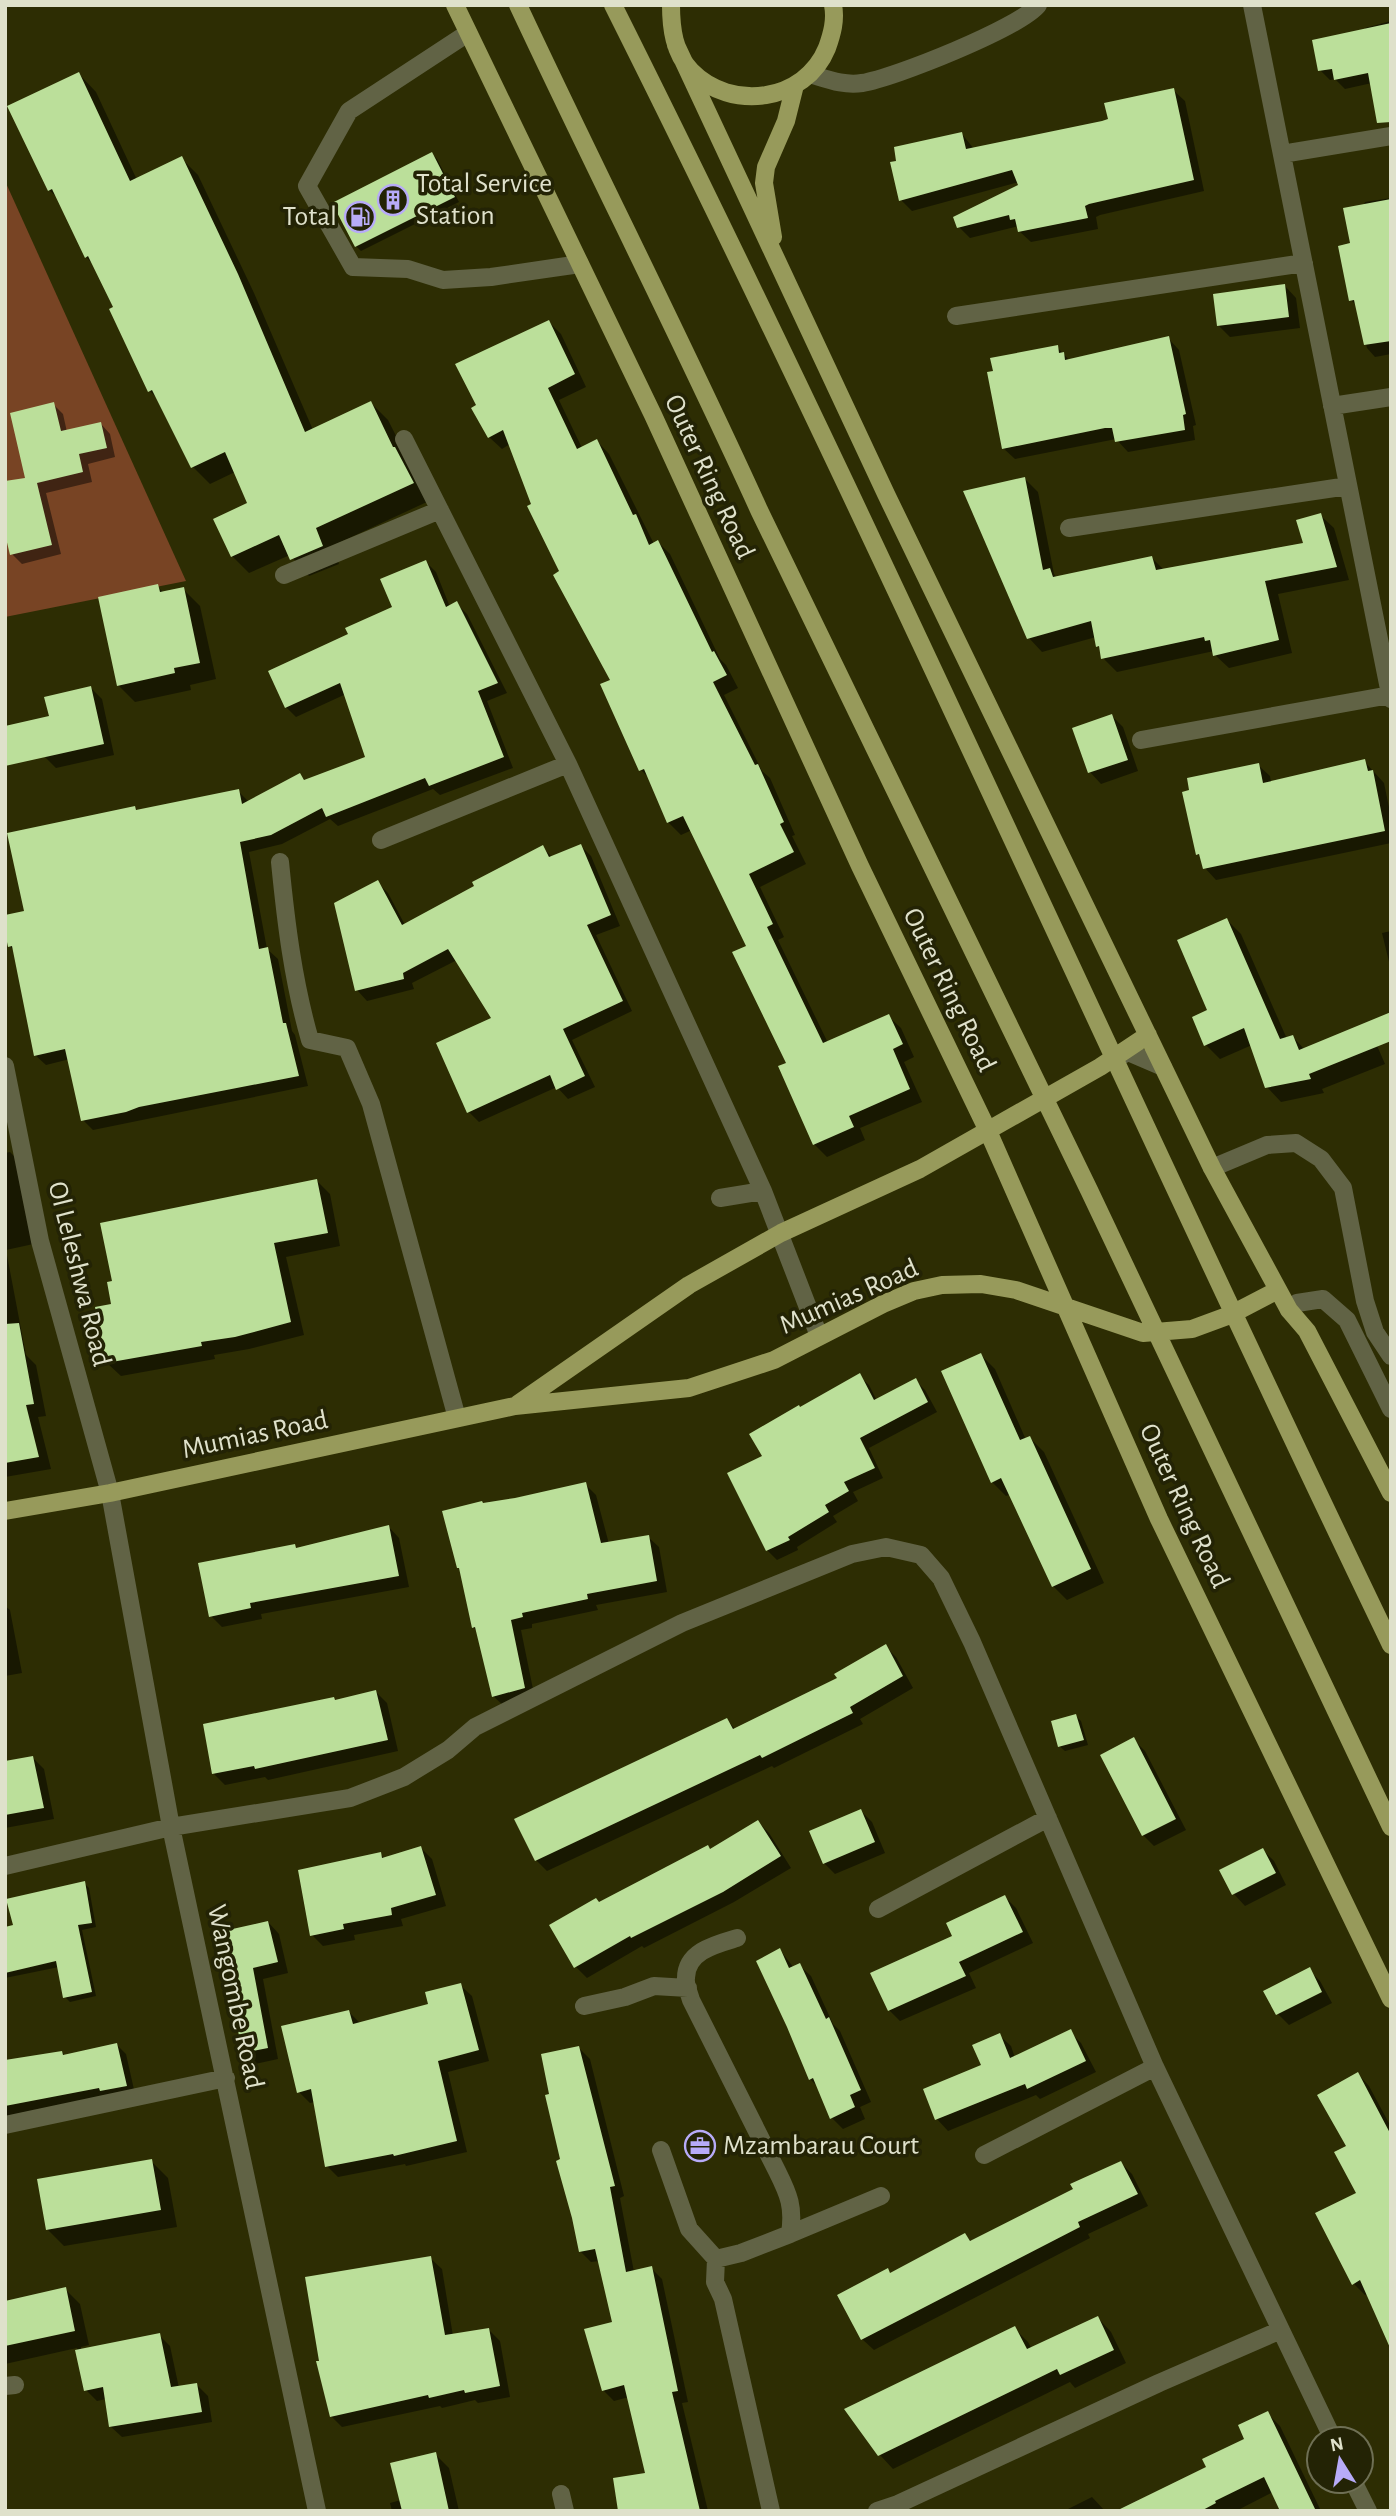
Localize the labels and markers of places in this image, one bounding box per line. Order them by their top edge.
place label: Total Service Station [416,170,552,230]
building icon: Total Service Station [376,183,410,217]
fuel station icon: Total [343,200,377,234]
place label: Total [283,203,337,231]
office icon: Mzambarau Court [683,2129,717,2163]
place label: Mzambarau Court [723,2132,919,2160]

